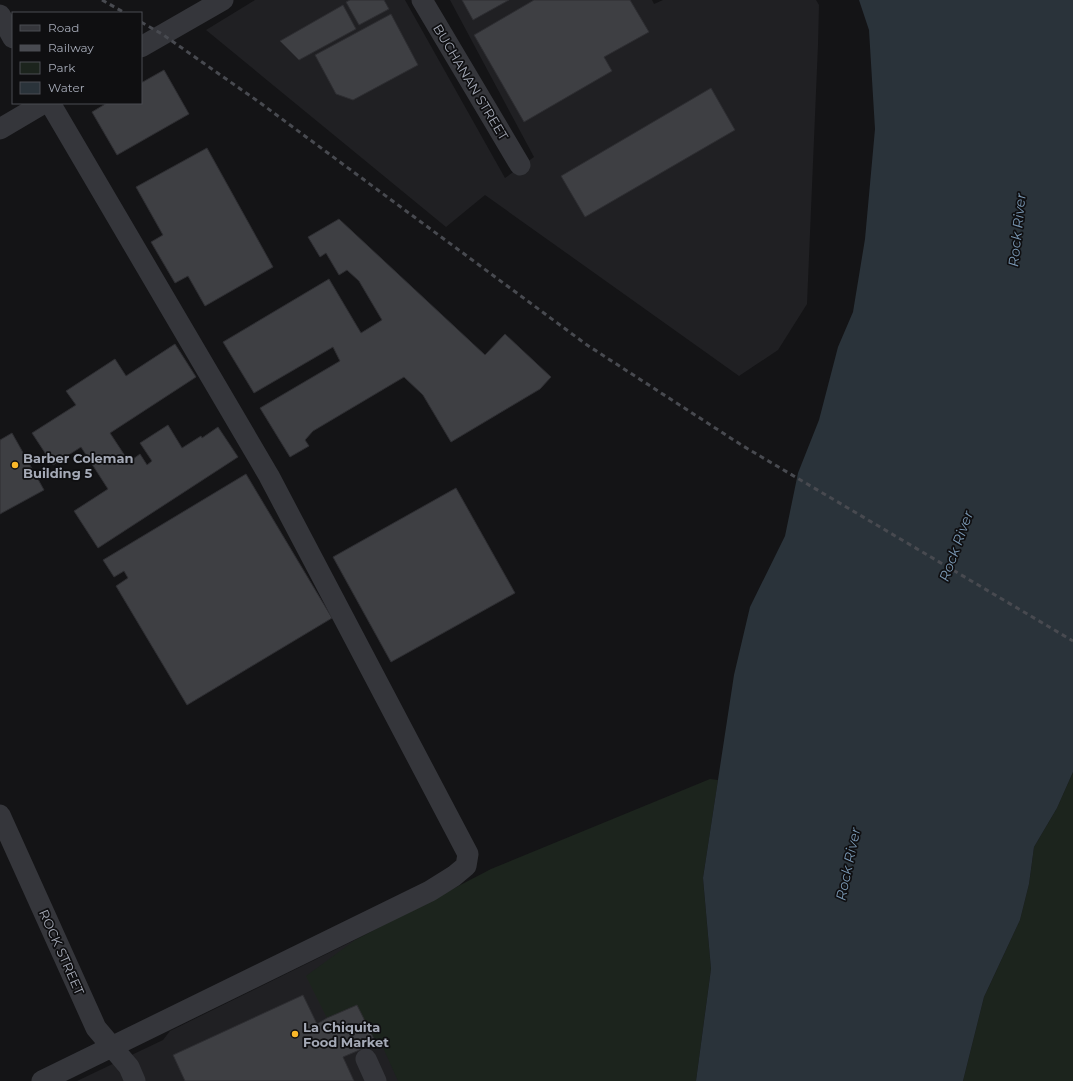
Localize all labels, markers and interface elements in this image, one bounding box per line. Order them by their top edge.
legend [12,12,142,104]
text: Road [48,20,79,35]
street label: BUCHANAN STREET [430,21,512,143]
text: Railway [48,40,94,55]
text: Park [48,60,76,75]
text: Water [48,80,85,95]
water label: Rock River [1004,192,1030,268]
place label: Barber Coleman Building 5 [23,450,133,481]
marker: Barber Coleman Building 5 [10,460,20,470]
water label: Rock River [935,508,977,584]
water label: Rock River [832,826,865,902]
street label: ROCK STREET [36,907,88,998]
place label: La Chiquita Food Market [303,1019,389,1050]
marker: La Chiquita Food Market [290,1029,300,1039]

